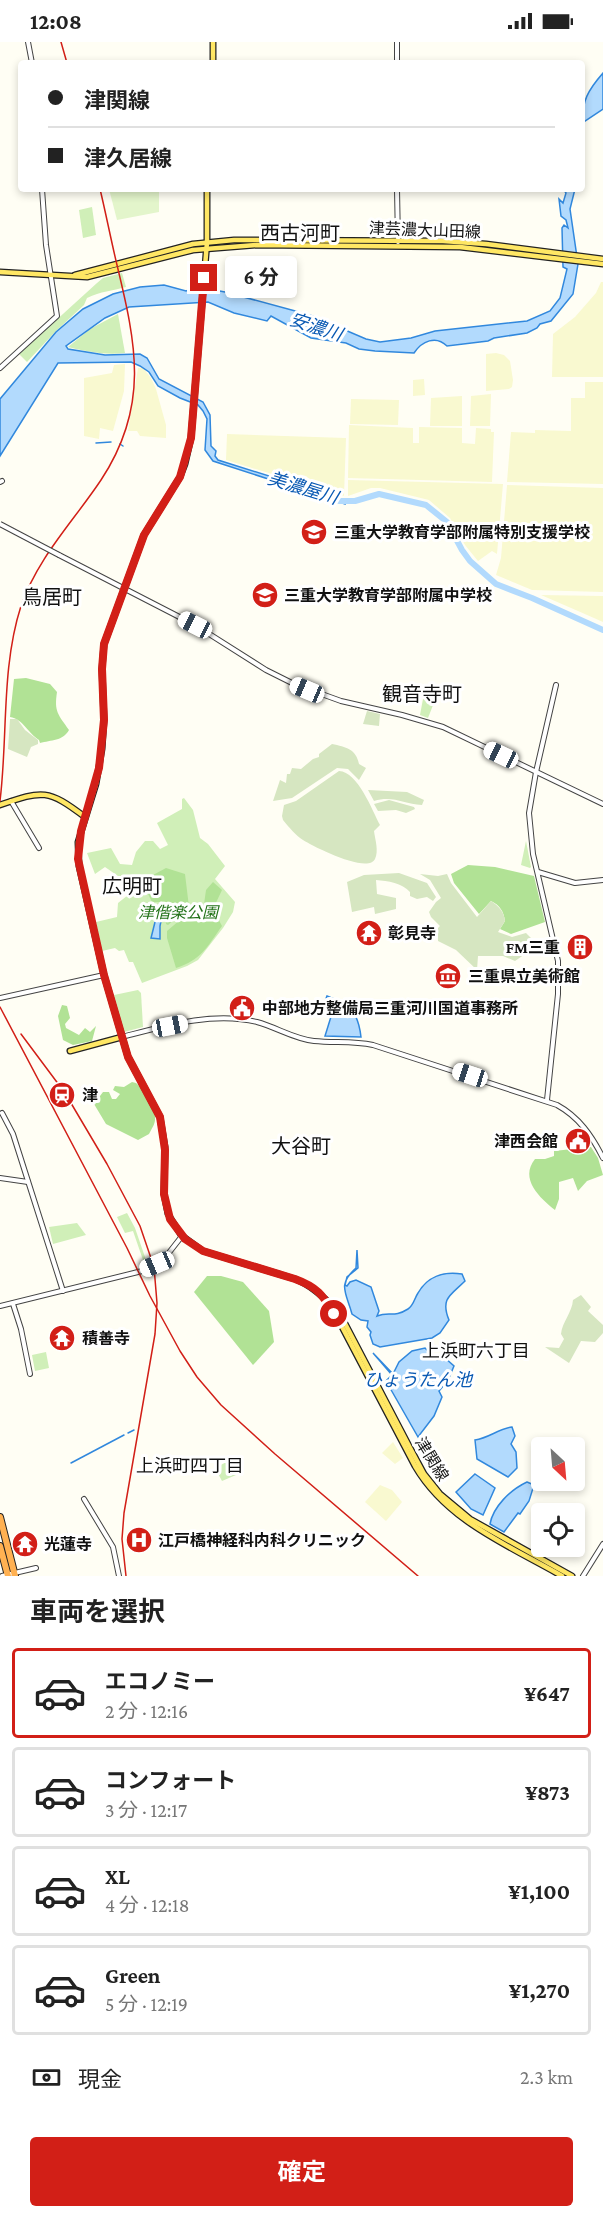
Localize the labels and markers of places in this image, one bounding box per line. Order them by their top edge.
school or university icon: 三重大学教育学部附属特別支援学校 [299,517,329,547]
place label: 三重大学教育学部附属特別支援学校 [334,524,590,541]
school or university icon: 三重大学教育学部附属中学校 [250,580,280,610]
place label: 三重大学教育学部附属中学校 [284,587,492,604]
temple icon: 彰見寺 [354,918,384,948]
place label: 彰見寺 [388,925,436,942]
building icon: FM三重 [565,932,595,962]
place label: FM三重 [506,939,560,956]
museum icon: 三重県立美術館 [433,961,463,991]
place label: 三重県立美術館 [468,967,580,985]
public building icon: 中部地方整備局三重河川国道事務所 [227,993,257,1023]
place label: 中部地方整備局三重河川国道事務所 [262,1000,518,1017]
station icon: 津 [47,1080,77,1110]
place label: 津 [82,1087,98,1104]
public building icon: 津西会館 [563,1126,593,1156]
place label: 津西会館 [494,1133,558,1150]
temple icon: 積善寺 [47,1323,77,1353]
place label: 積善寺 [82,1330,130,1347]
hospital icon: 江戸橋神経科内科クリニック [124,1525,154,1555]
temple icon: 光蓮寺 [10,1529,40,1559]
place label: 江戸橋神経科内科クリニック [158,1531,366,1549]
place label: 光蓮寺 [44,1536,92,1553]

